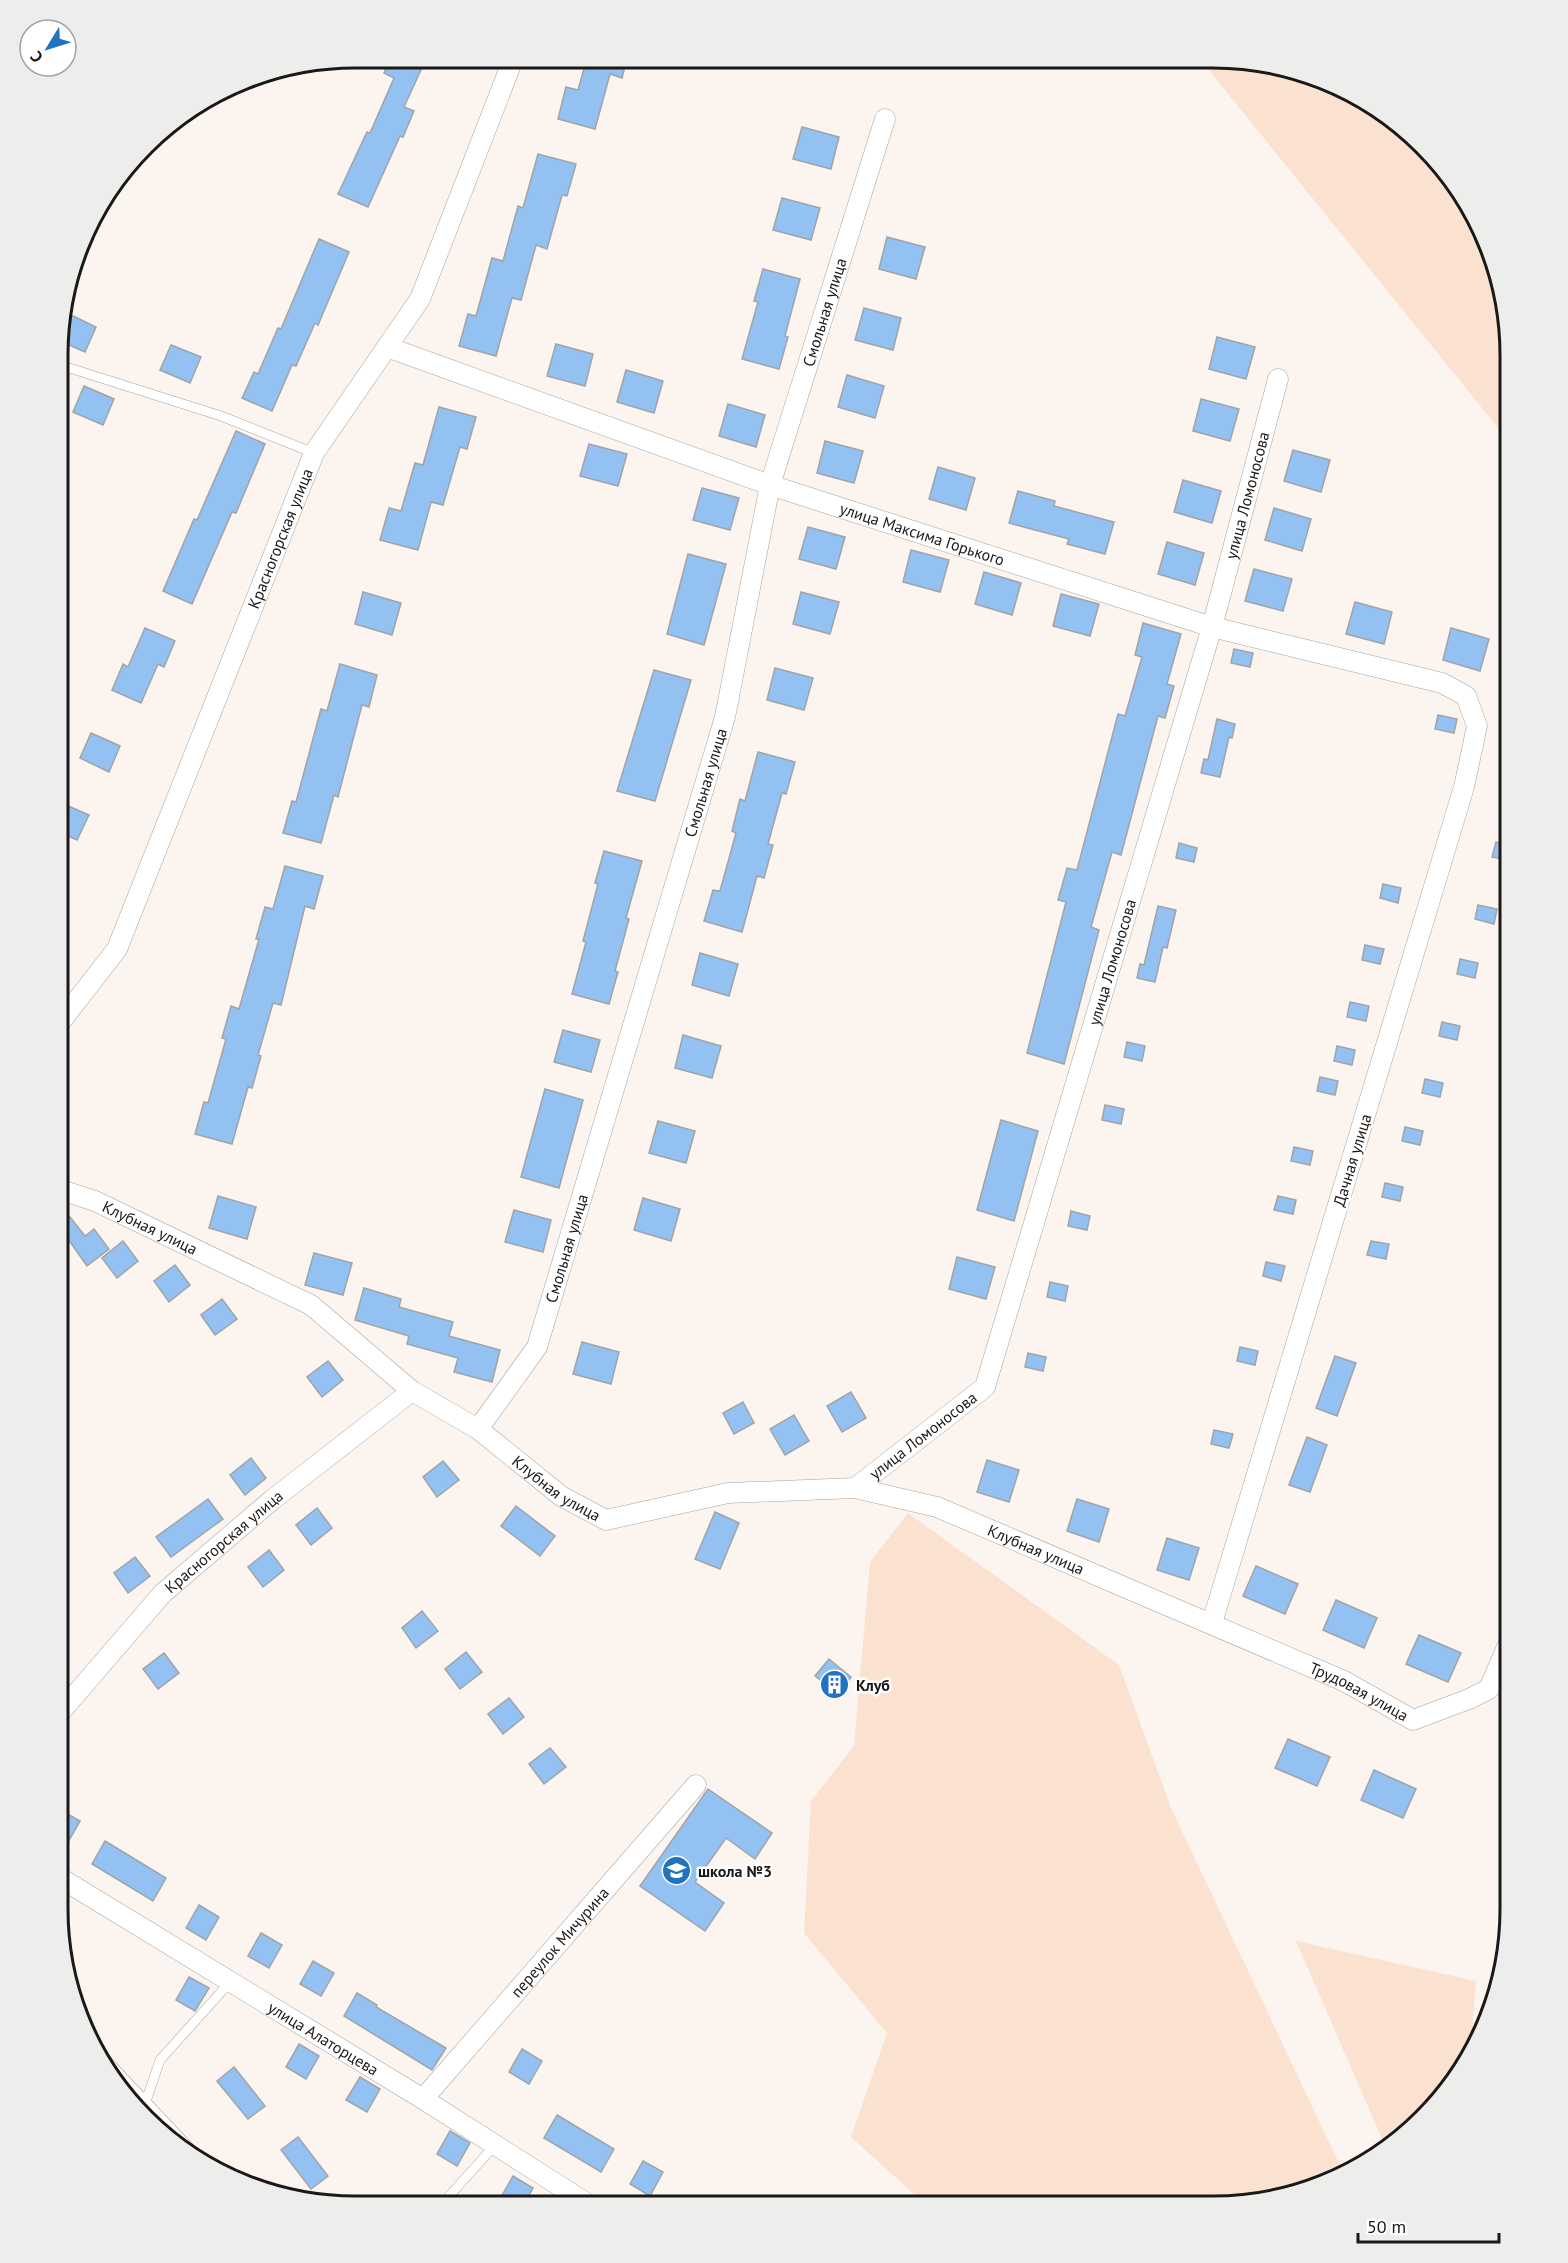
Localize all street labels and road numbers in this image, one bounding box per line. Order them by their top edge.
street label: Смольная улица [798,255,851,369]
street label: улица Ломоносова [1221,430,1274,561]
street label: Красногорская улица [243,465,317,611]
street label: улица Максима Горького [837,498,1007,570]
street label: Смольная улица [680,726,731,839]
street label: улица Ломоносова [1084,897,1140,1028]
street label: Дачная улица [1328,1111,1376,1209]
street label: Смольная улица [541,1191,592,1305]
street label: Клубная улица [99,1196,201,1259]
street label: улица Ломоносова [865,1387,981,1483]
street label: Клубная улица [508,1451,604,1525]
street label: Красногорская улица [160,1485,287,1597]
street label: Клубная улица [985,1520,1087,1579]
street label: Трудовая улица [1307,1658,1412,1725]
street label: переулок Мичурина [506,1883,613,2001]
street label: улица Алаторцева [264,1997,382,2080]

